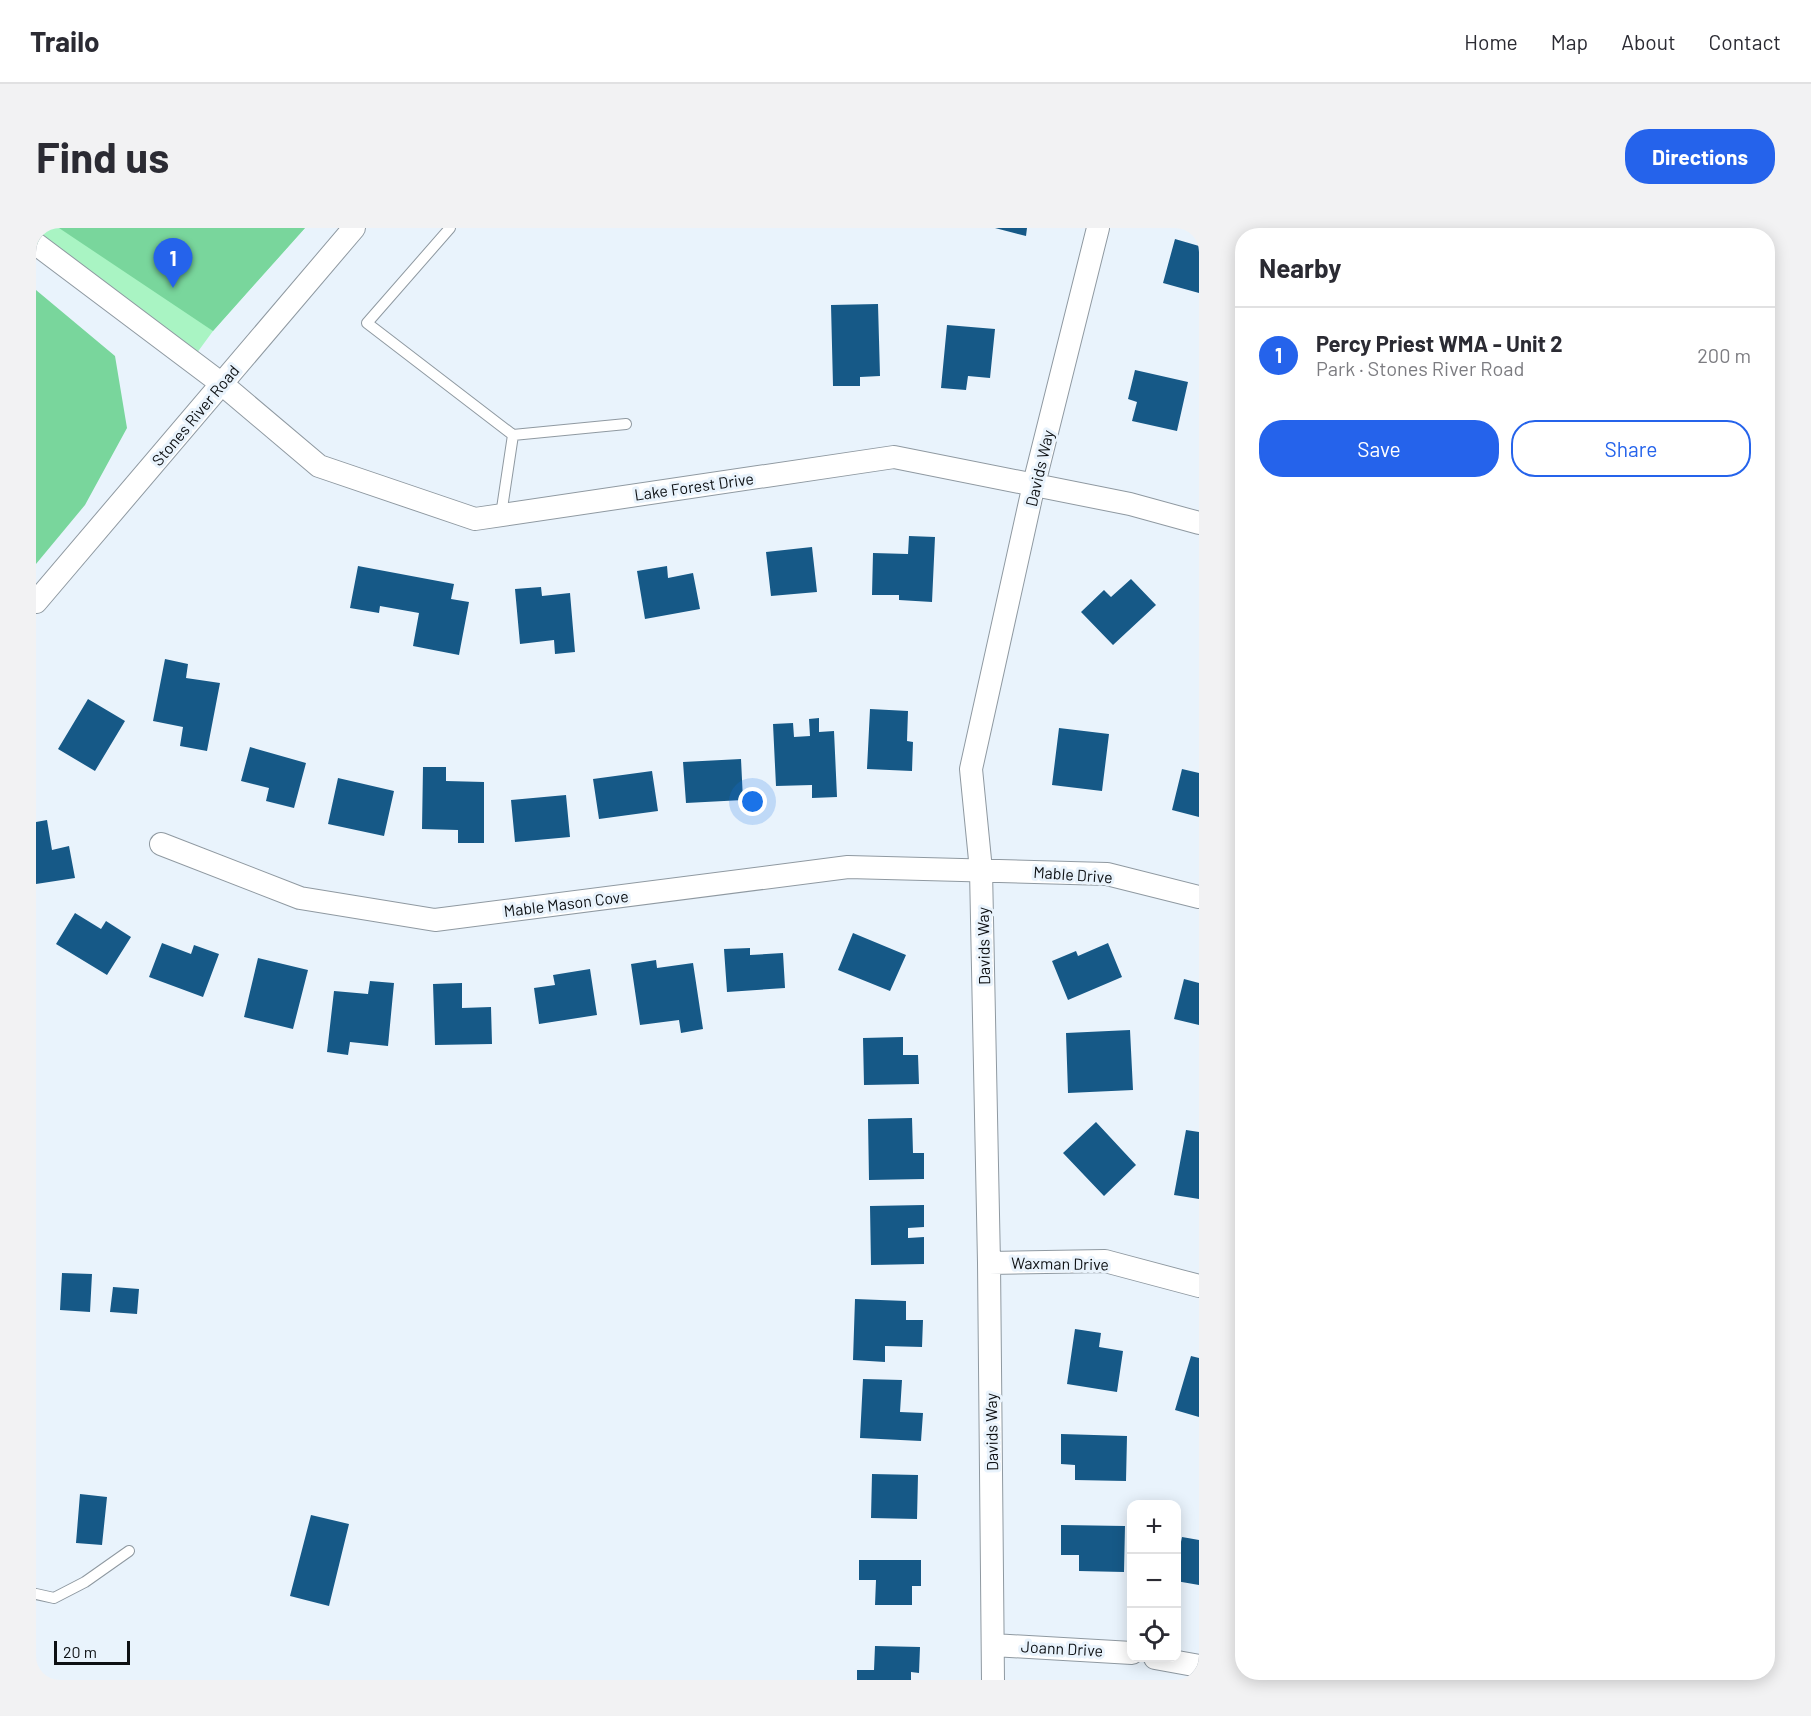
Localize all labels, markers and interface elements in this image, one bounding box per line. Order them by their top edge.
text: Trailo [30,24,100,58]
text: Home [1464,29,1518,54]
text: Map [1551,29,1588,54]
text: About [1621,29,1676,54]
text: Contact [1709,29,1781,54]
button: Directions [1625,129,1775,184]
text: Find us [36,131,169,181]
pin: 1 [154,238,192,288]
text: Nearby [1259,252,1341,283]
text: Percy Priest WMA - Unit 2 [1316,330,1563,356]
text: 1 [1275,343,1282,367]
text: 200 m [1697,343,1751,367]
text: Park · Stones River Road [1316,356,1524,380]
street label: Stones River Road [147,361,243,469]
button: Save [1259,420,1499,477]
button: Share [1511,420,1751,477]
street label: Davids Way [1021,427,1057,508]
street label: Lake Forest Drive [633,468,755,504]
your location [738,787,767,816]
street label: Mable Drive [1033,862,1113,886]
street label: Mable Mason Cove [503,886,629,920]
street label: Davids Way [973,906,993,985]
street label: Waxman Drive [1011,1253,1109,1273]
street label: Davids Way [981,1392,1001,1471]
map controls [1127,1500,1181,1662]
button: + [1127,1500,1181,1554]
button: − [1127,1554,1181,1608]
button: locate [1127,1608,1181,1662]
street label: Joann Drive [1020,1636,1104,1660]
scale bar [54,1638,130,1666]
text: 20 m [63,1642,97,1661]

